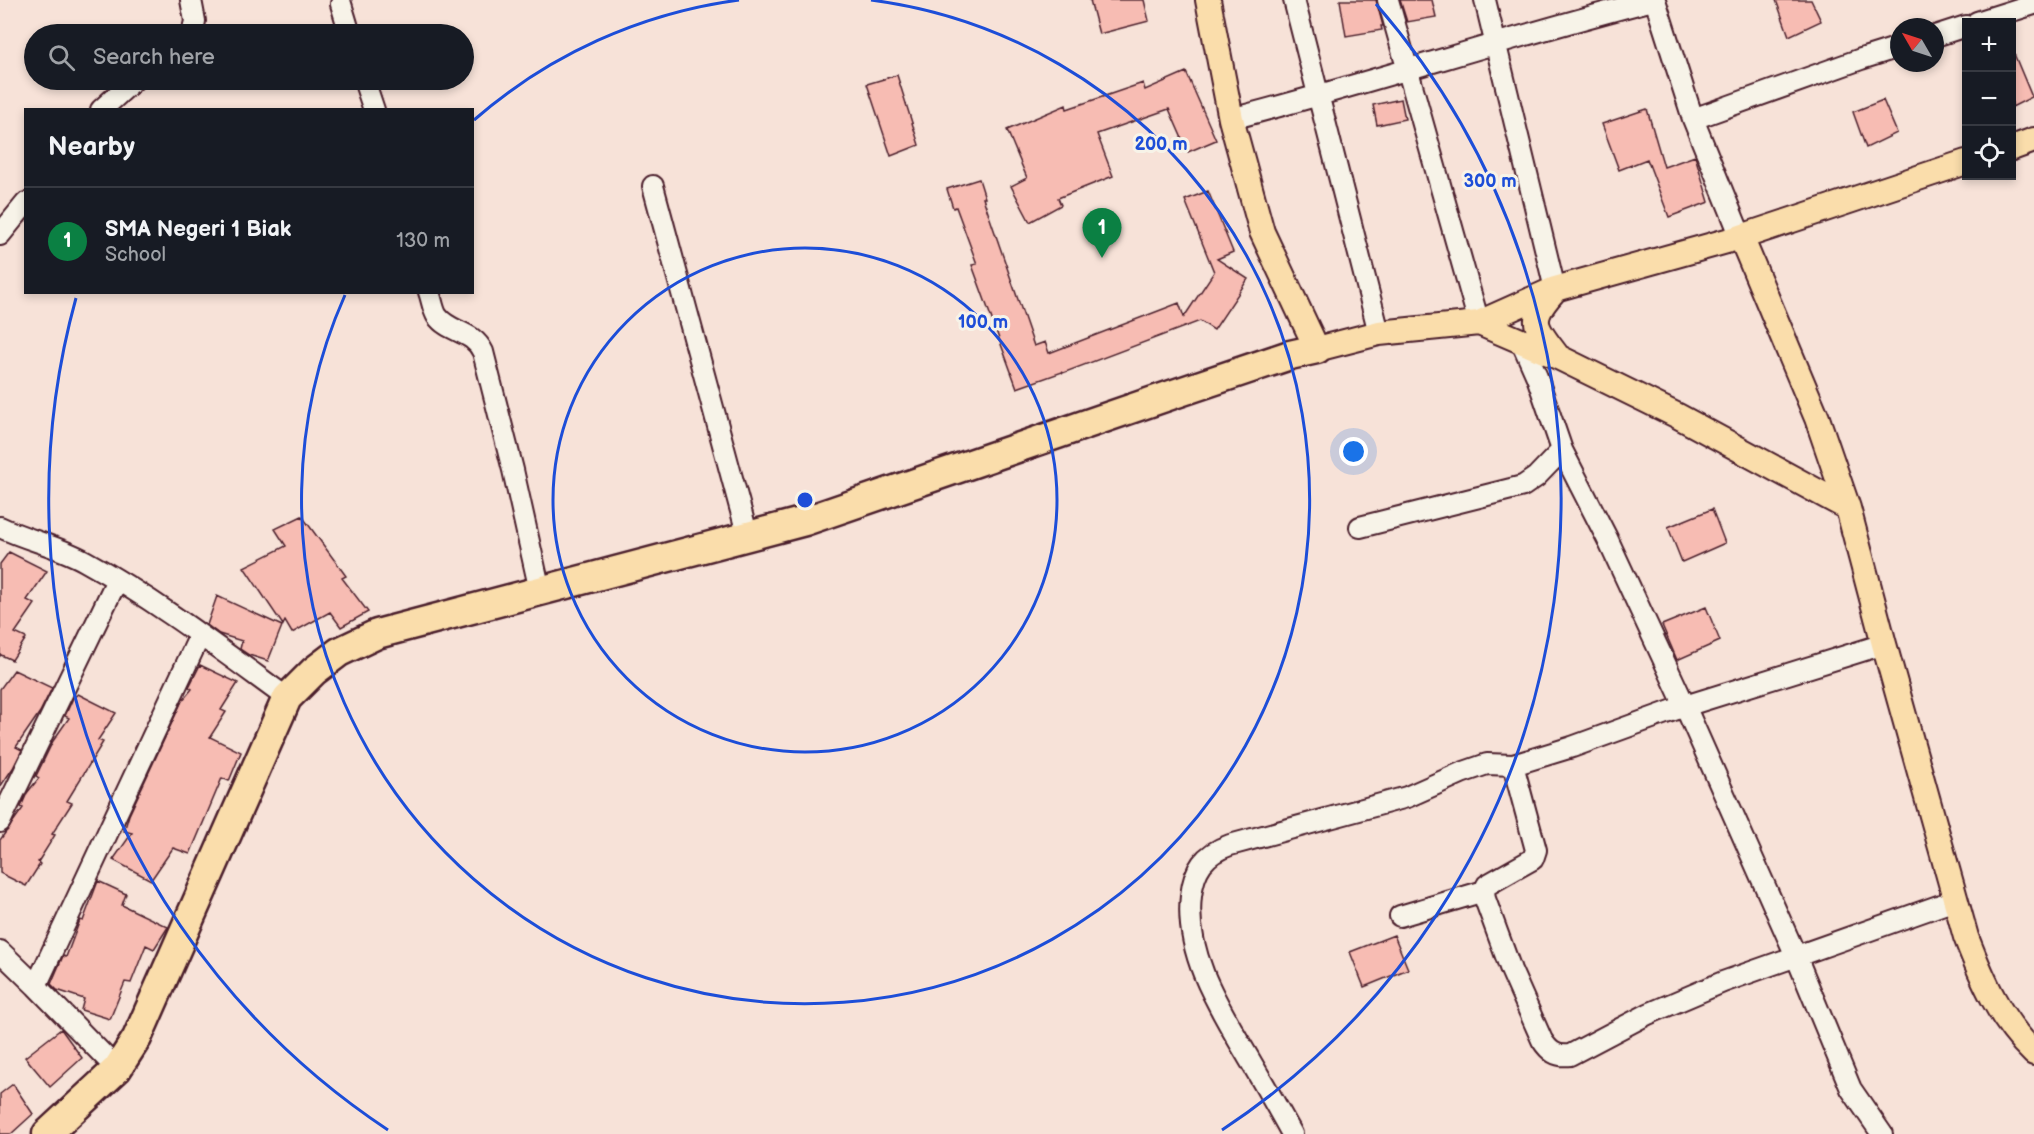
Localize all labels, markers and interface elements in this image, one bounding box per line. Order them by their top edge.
north arrow [1890,18,1944,72]
map controls [1962,18,2016,180]
button: + [1962,18,2016,72]
search box [24,24,474,90]
icon: search [45,41,78,74]
text: Search here [93,44,215,71]
button: − [1962,72,2016,126]
button: locate [1962,126,2016,180]
text: Nearby [48,132,135,163]
text: 200 m [1134,134,1188,155]
text: 300 m [1463,171,1517,192]
pin: 1 [1082,208,1122,258]
text: SMA Negeri 1 Biak [105,216,291,243]
text: 1 [63,229,72,253]
text: 130 m [396,229,450,253]
text: School [105,243,166,267]
text: 100 m [958,312,1008,333]
your location [1339,437,1368,466]
centre of rings [795,490,815,510]

